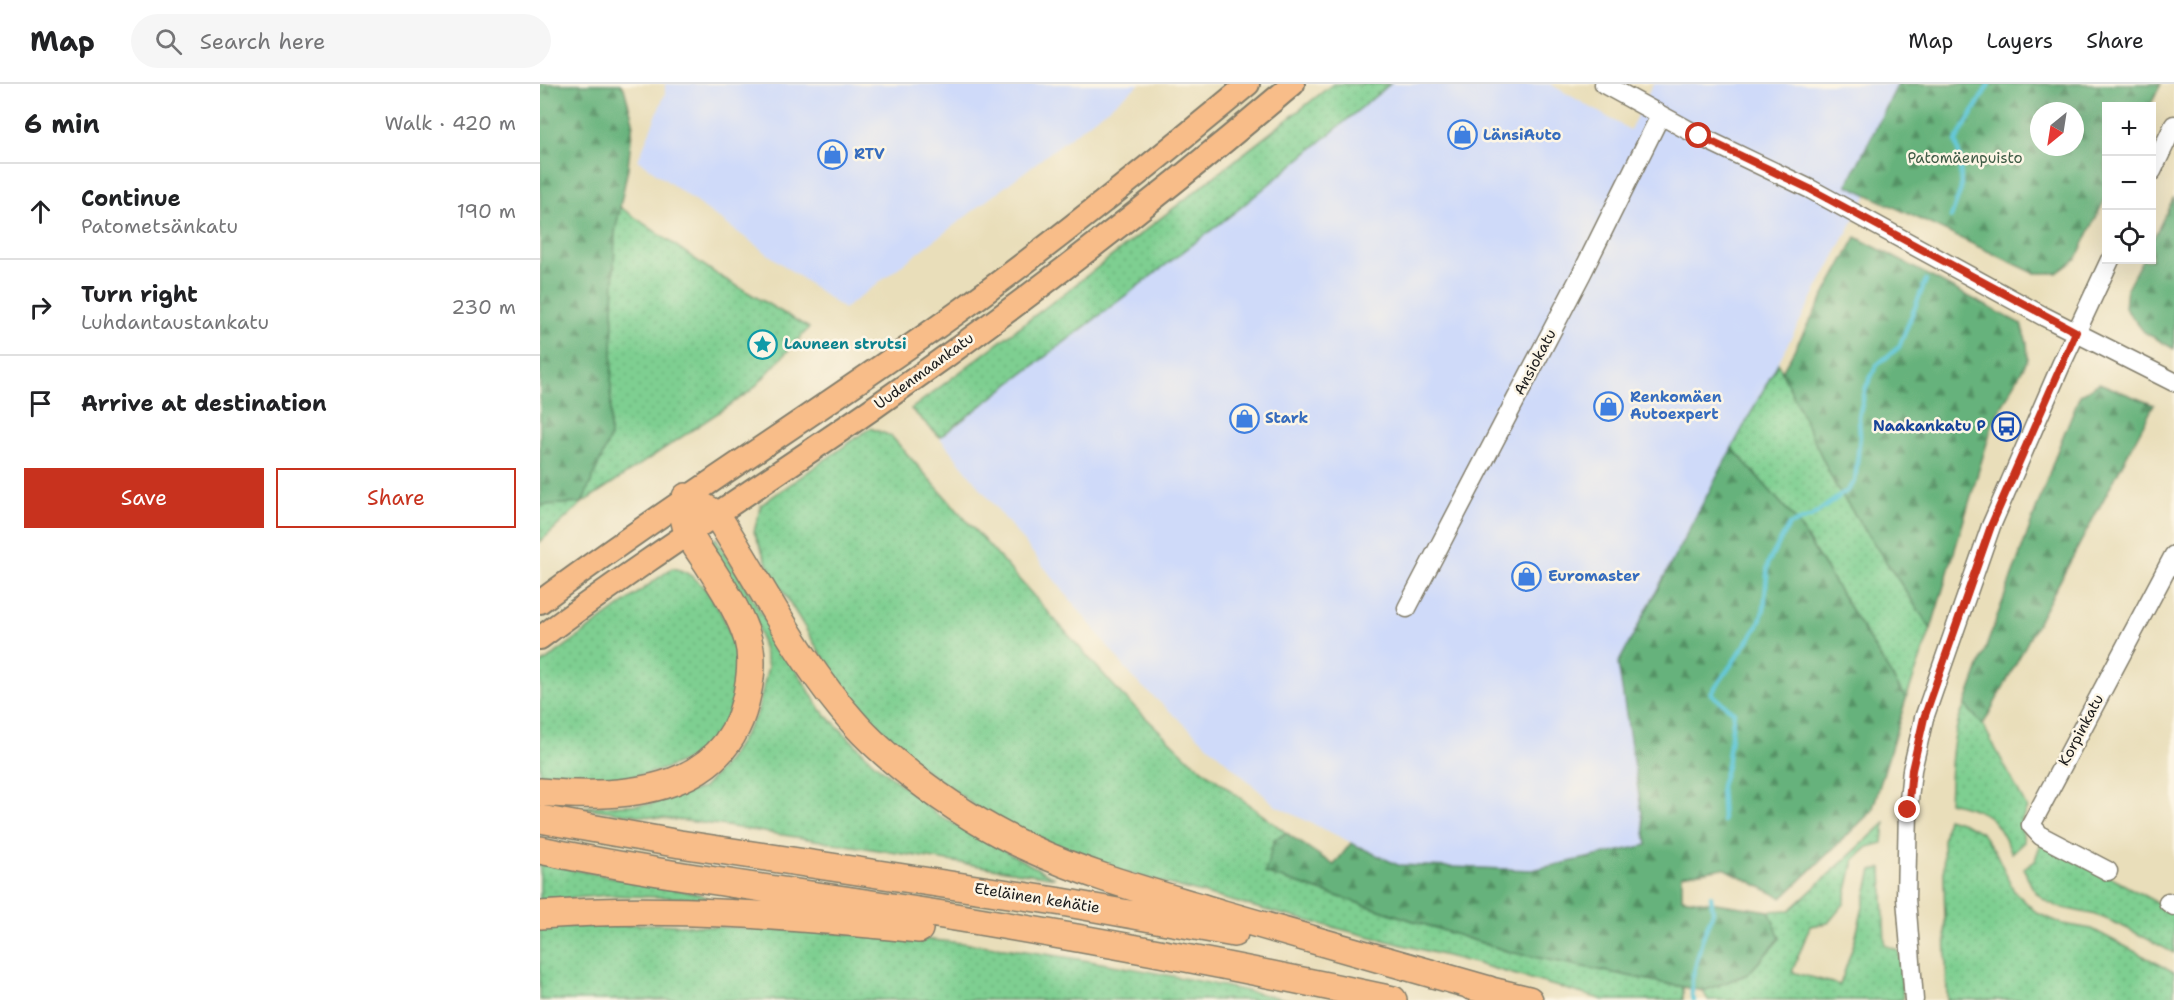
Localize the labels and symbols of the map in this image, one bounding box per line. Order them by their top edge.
north arrow [2030,102,2084,156]
shop icon: LänsiAuto [1446,119,1478,151]
route start [1685,122,1711,148]
place label: LänsiAuto [1483,125,1561,145]
shop icon: RTV [817,138,849,170]
place label: RTV [854,144,885,164]
park label: Patomäenpuisto [1907,148,2023,168]
street label: Ansiokatu [1509,325,1561,399]
place icon: Launeen strutsi [747,328,779,360]
street label: Uudenmaankatu [870,328,978,414]
place label: Launeen strutsi [784,334,907,354]
place label: Renkomäen Autoexpert [1630,387,1722,424]
shop icon: Renkomäen Autoexpert [1593,390,1625,422]
shop icon: Stark [1228,402,1260,434]
place label: Stark [1265,408,1309,428]
bus stop icon: Naakankatu P [1991,410,2023,442]
place label: Naakankatu P [1873,416,1986,436]
shop icon: Euromaster [1511,560,1543,592]
place label: Euromaster [1548,566,1640,586]
street label: Korpinkatu [2054,691,2108,769]
route end [1894,796,1920,822]
street label: Eteläinen kehätie [973,878,1101,918]

